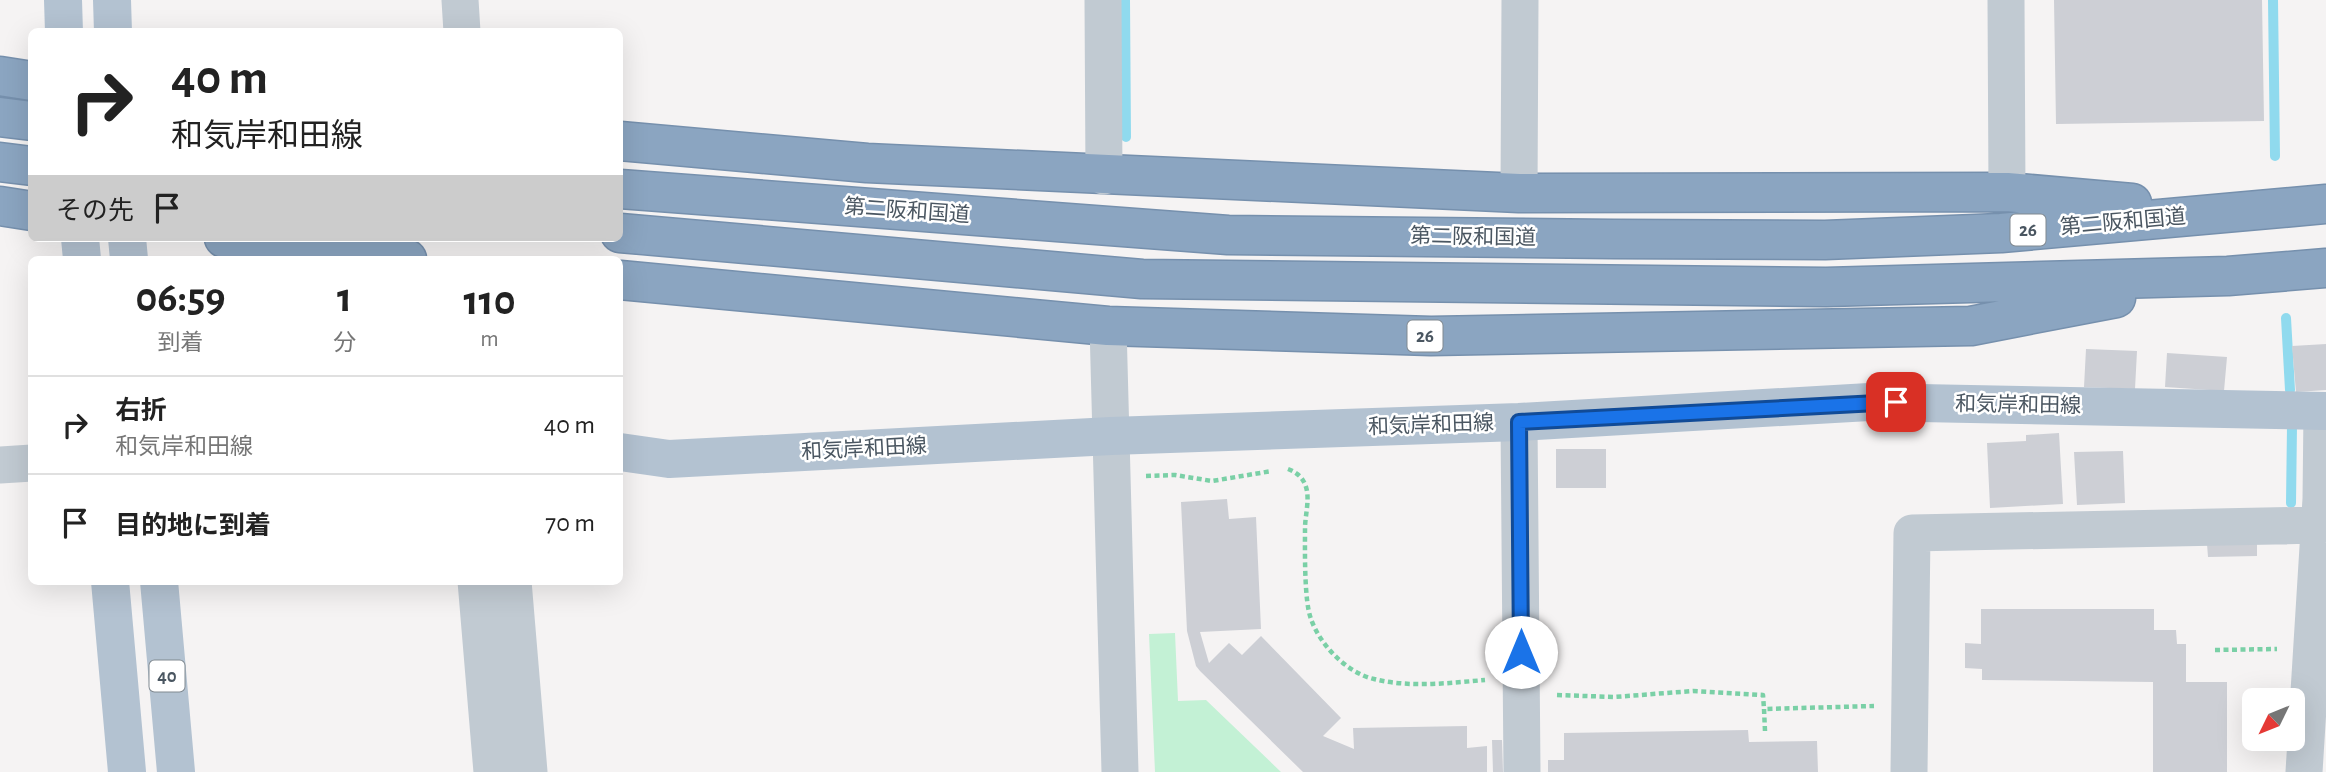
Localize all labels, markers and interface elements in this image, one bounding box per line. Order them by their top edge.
text: 40 m [171,54,268,103]
icon: right [56,56,147,147]
text: 和気岸和田線 [171,120,363,152]
icon: arrive [148,189,186,227]
street label: 第二阪和国道 [843,195,971,226]
text: その先 [56,198,134,224]
street label: 第二阪和国道 [2059,205,2187,238]
road number: 26 [2010,214,2046,246]
street label: 第二阪和国道 [1410,224,1536,249]
text: 06:59 [135,277,226,319]
text: 1 [337,277,352,319]
text: 110 [463,280,516,322]
road number: 26 [1408,320,1442,352]
text: m [480,328,499,351]
text: 到着 [158,332,204,355]
text: 分 [333,332,356,355]
pin [1866,372,1926,432]
icon: arrive [1877,383,1915,421]
street label: 和気岸和田線 [1955,392,2081,417]
text: 右折 [115,398,167,424]
icon: right [56,406,94,444]
street label: 和気岸和田線 [1368,411,1494,438]
text: 40 m [544,412,595,438]
street label: 和気岸和田線 [800,434,927,463]
text: 和気岸和田線 [115,436,253,459]
icon: arrive [56,504,94,542]
text: 70 m [545,510,595,536]
text: 目的地に到着 [115,513,271,539]
position arrow [1484,615,1558,689]
road number: 40 [150,660,184,692]
north arrow [2242,688,2305,751]
map controls [2242,688,2305,751]

